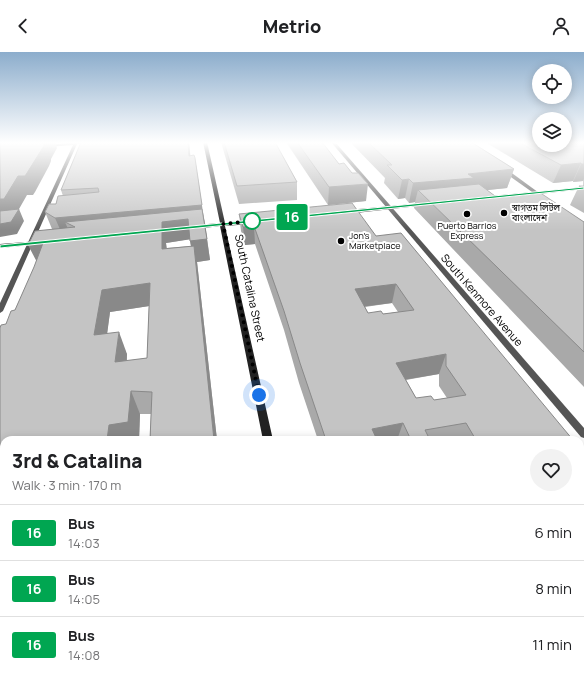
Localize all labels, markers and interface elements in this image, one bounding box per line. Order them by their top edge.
text: Metrio [263,14,321,38]
icon: back [12,15,34,37]
icon: person [550,15,572,37]
map controls [532,64,572,152]
button: locate [532,64,572,104]
button: layers [532,112,572,152]
place label: স্বাগতম লিটল বাংলাদেশ [511,201,561,224]
line badge: 16 [274,204,310,230]
text: 16 [285,207,299,226]
marker: স্বাগতম লিটল বাংলাদেশ [499,208,509,218]
marker: Puerto Barrios Express [462,209,472,219]
unlabelled marker [243,212,261,230]
place label: Puerto Barrios Express [438,219,497,242]
place label: Jon's Marketplace [349,229,401,252]
street label: South Catalina Street [232,233,269,343]
marker: Jon's Marketplace [336,236,346,246]
street label: South Kenmore Avenue [438,250,527,349]
your location [249,385,269,405]
text: 3rd & Catalina [12,448,142,474]
button: heart [530,449,572,491]
text: Walk · 3 min · 170 m [12,476,121,494]
text: Bus [68,513,95,534]
text: 6 min [535,522,572,543]
text: 16 [27,523,41,542]
text: 14:03 [68,534,100,552]
text: Bus [68,569,95,590]
text: 8 min [535,578,572,599]
text: 16 [27,579,41,598]
text: 14:05 [68,590,100,608]
text: Bus [68,625,95,646]
text: 11 min [532,634,572,655]
text: 16 [27,635,41,654]
text: 14:08 [68,646,100,664]

